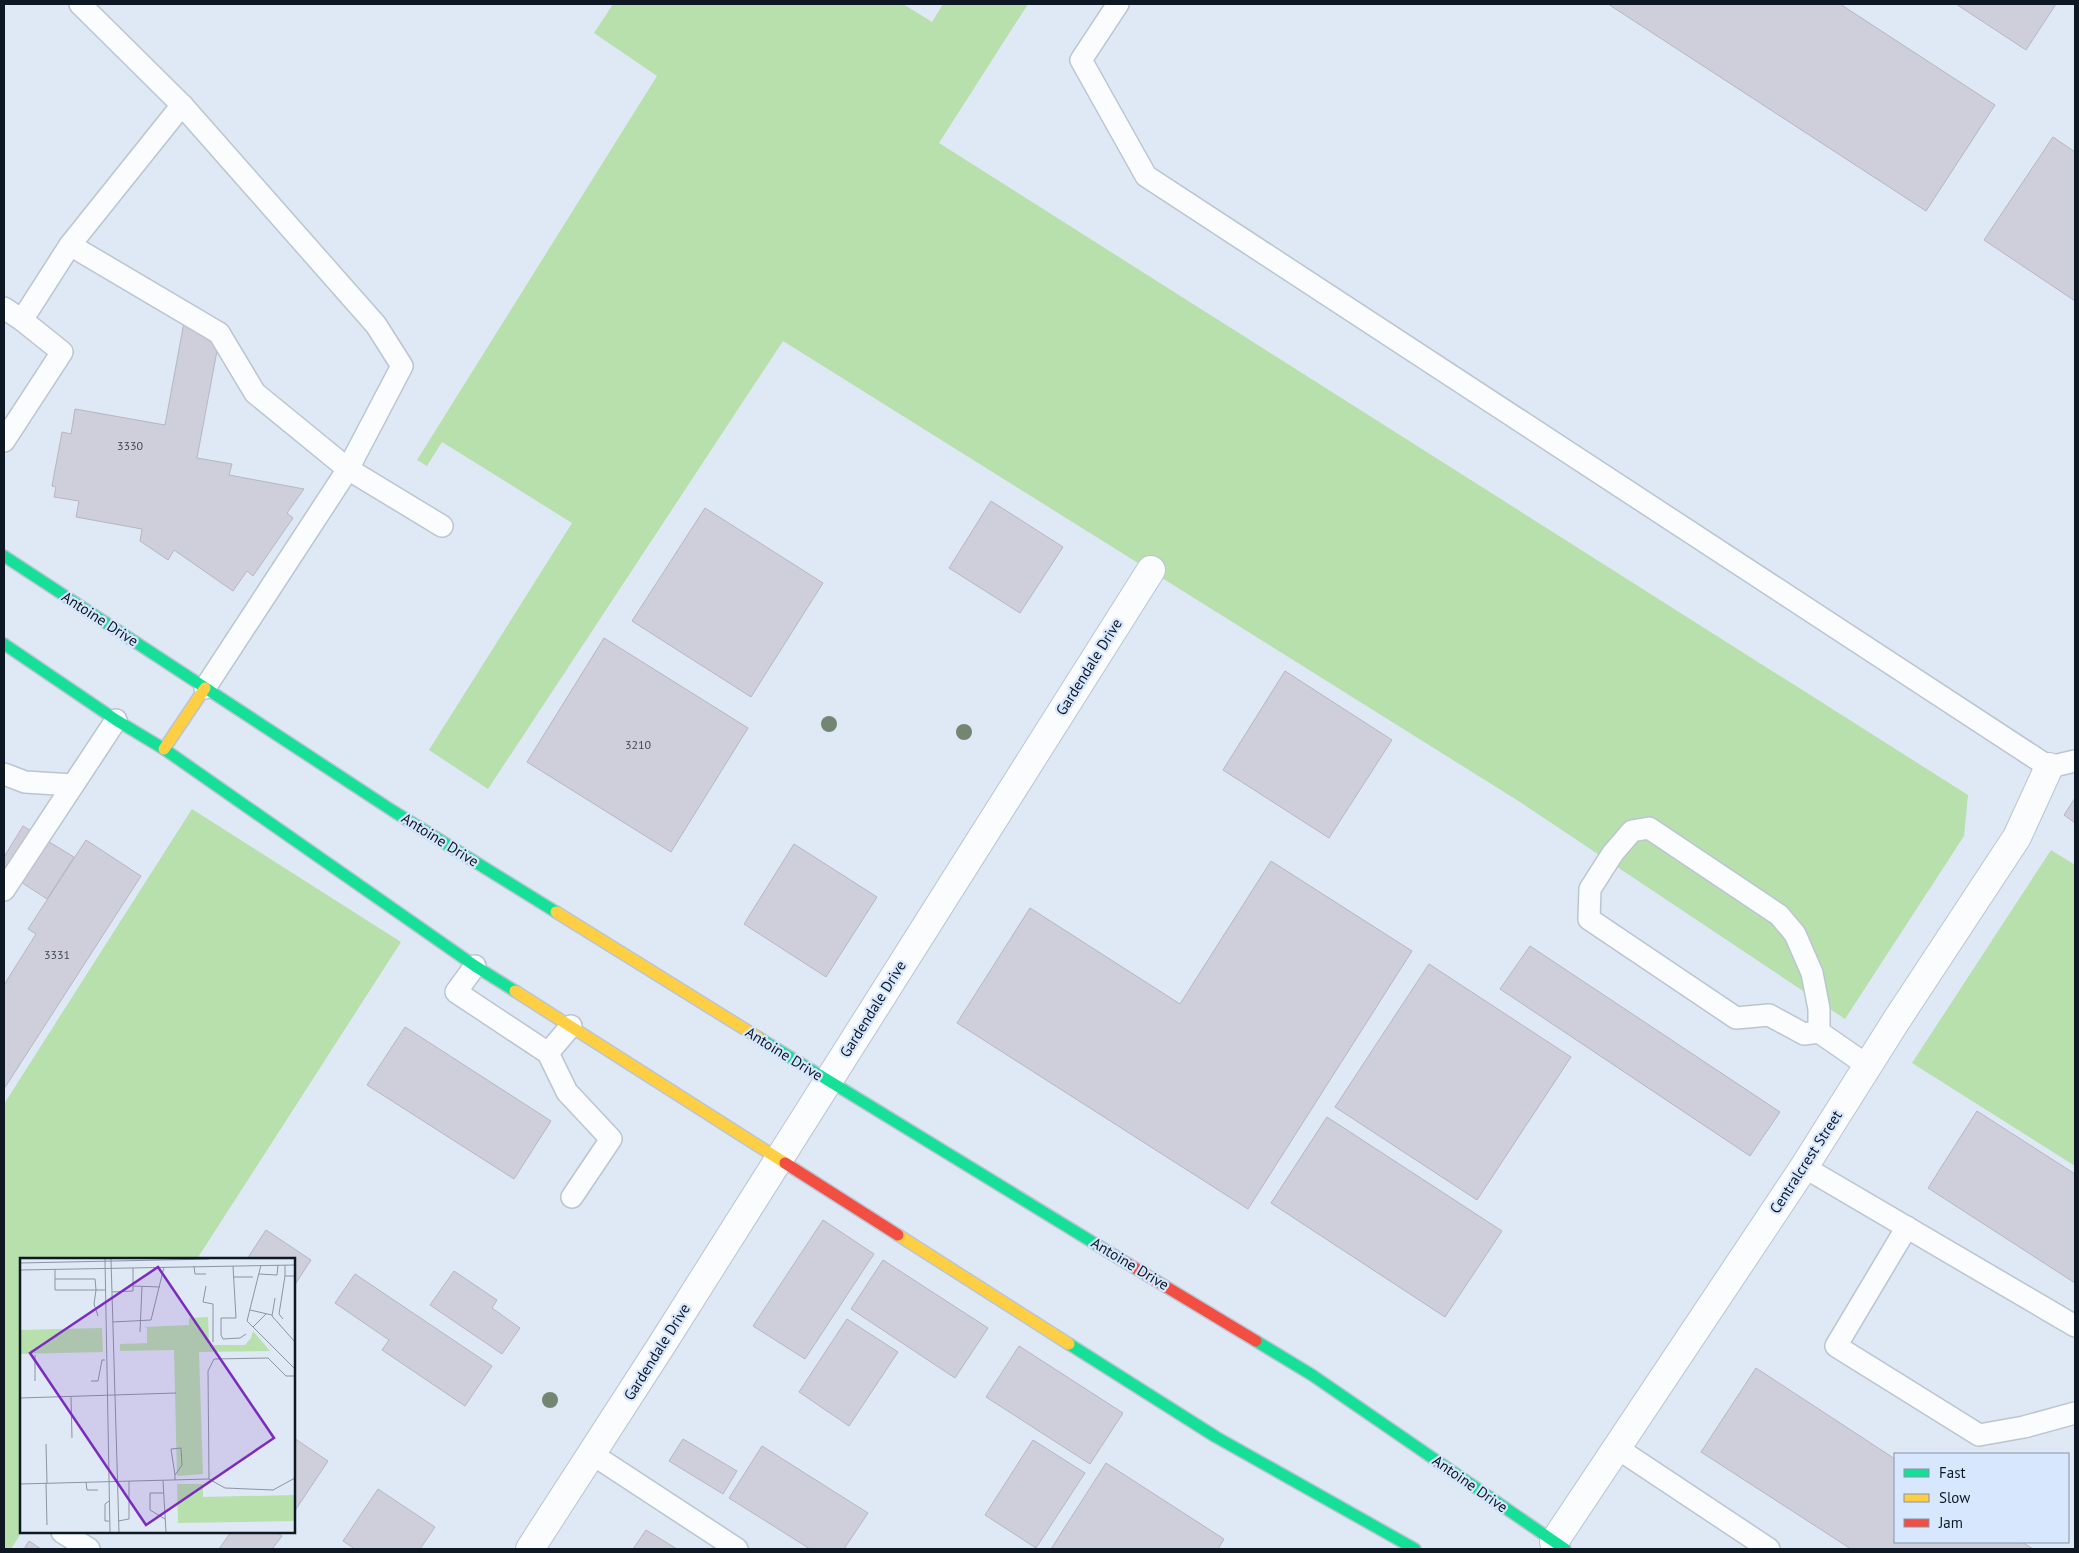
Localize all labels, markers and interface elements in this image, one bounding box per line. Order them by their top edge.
house number: 3330 [117,438,144,453]
street label: Antoine Drive [58,587,142,650]
street label: Gardendale Drive [1051,615,1126,719]
house number: 3210 [625,737,652,752]
street label: Antoine Drive [398,808,482,871]
house number: 3331 [44,947,70,962]
street label: Gardendale Drive [835,957,910,1061]
street label: Antoine Drive [742,1022,826,1085]
street label: Centralcrest Street [1765,1107,1846,1217]
street label: Antoine Drive [1088,1233,1173,1294]
inset map [20,1258,295,1533]
street label: Gardendale Drive [619,1300,694,1404]
street label: Antoine Drive [1429,1451,1512,1516]
legend [1894,1453,2069,1543]
text: Fast [1939,1463,1966,1482]
text: Slow [1939,1488,1970,1507]
text: Jam [1938,1513,1963,1532]

